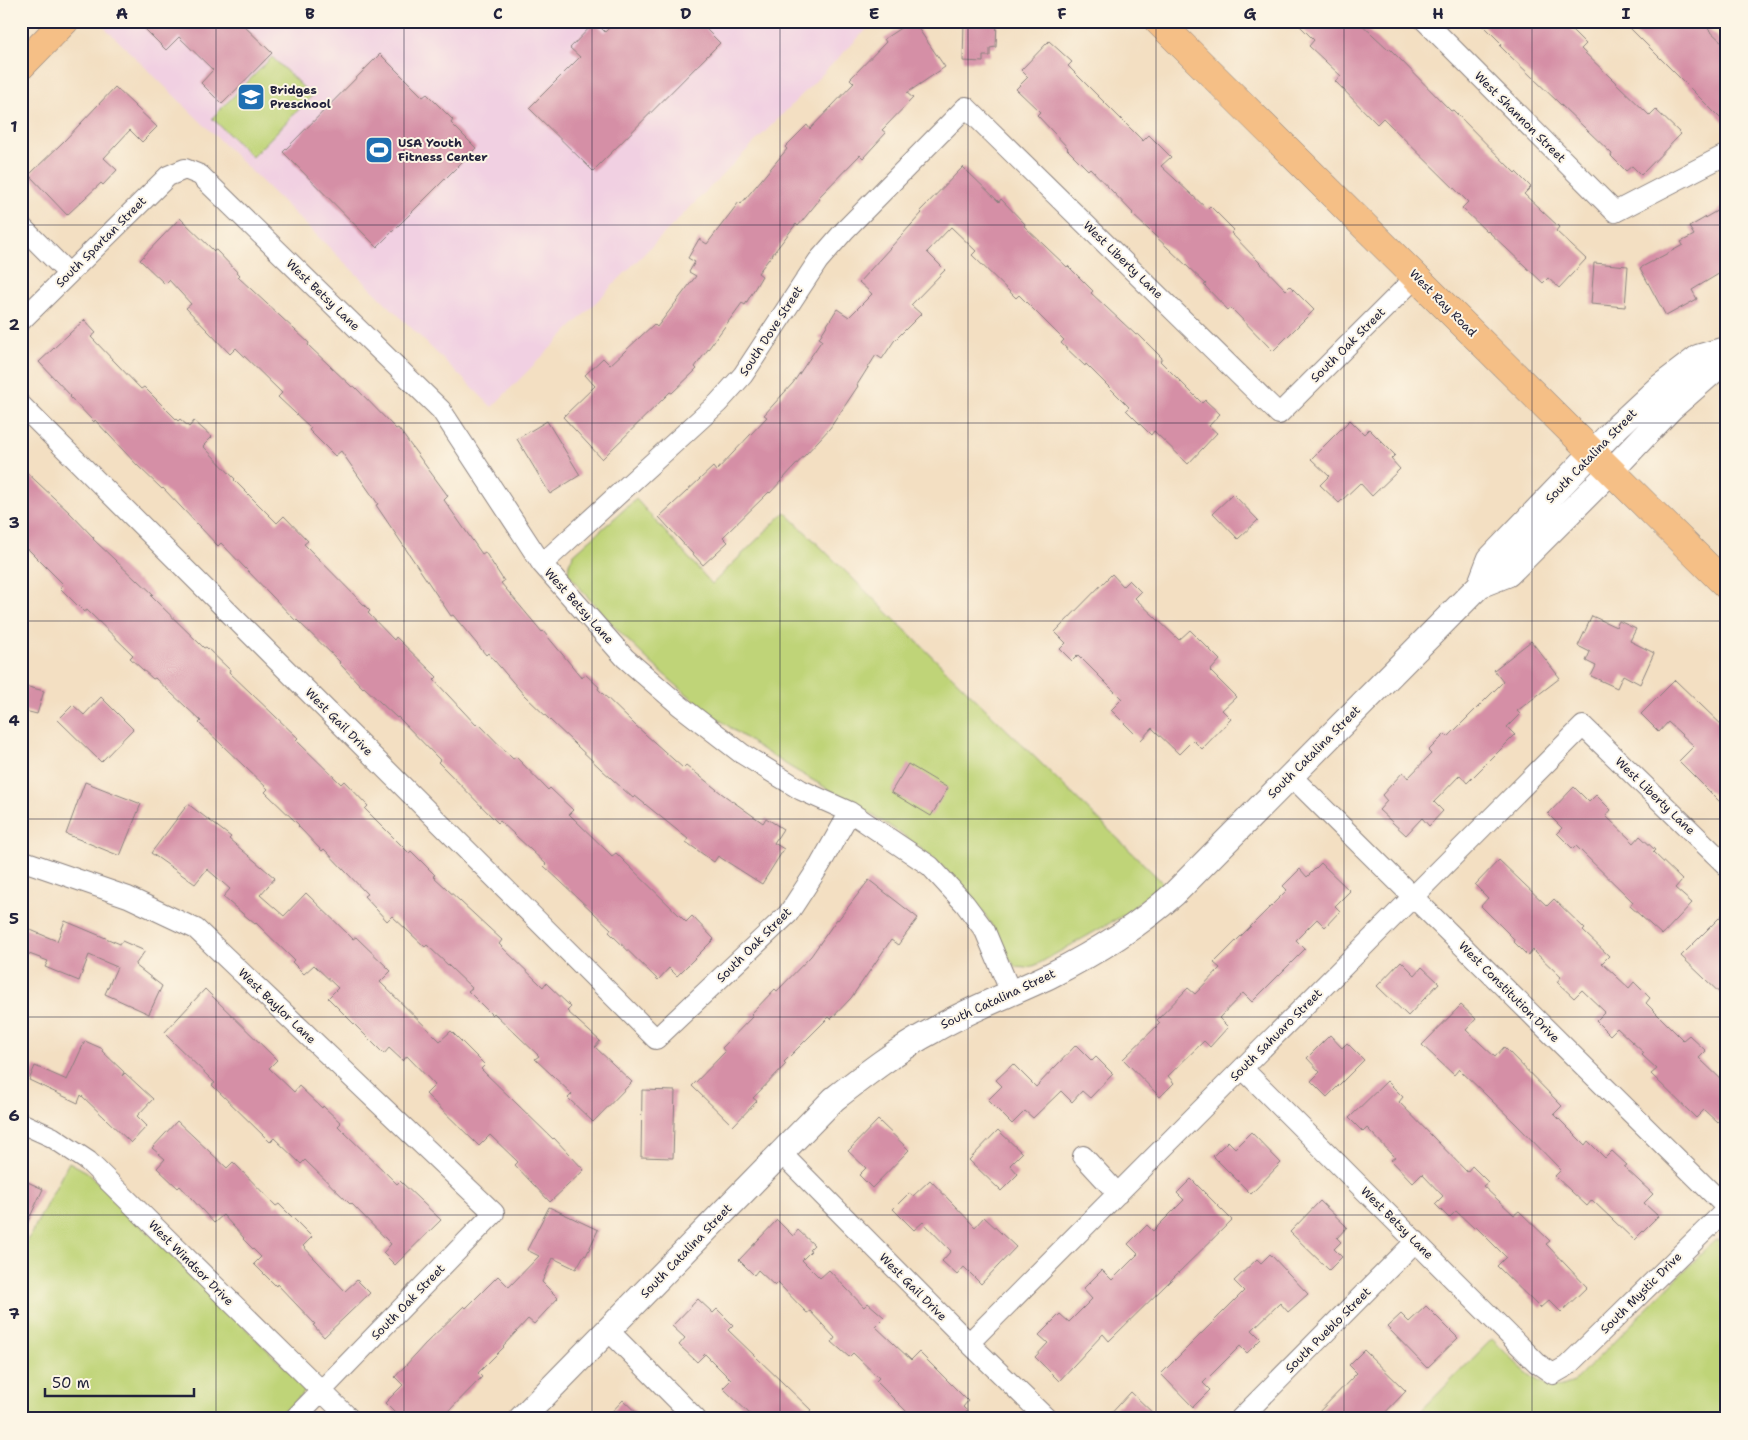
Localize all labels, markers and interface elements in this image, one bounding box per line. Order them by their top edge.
text: A [116,3,128,24]
text: B [305,3,315,24]
text: C [493,3,503,24]
text: D [680,3,692,24]
text: E [869,3,879,24]
text: F [1057,3,1067,24]
text: G [1244,3,1257,24]
text: H [1432,3,1444,24]
text: I [1622,3,1631,24]
street label: West Shannon Street [1471,68,1569,166]
school or university icon: Bridges Preschool [236,82,266,112]
place label: Bridges Preschool [270,82,331,112]
text: 1 [10,116,18,137]
sports icon: USA Youth Fitness Center [364,135,394,165]
place label: USA Youth Fitness Center [398,135,488,165]
street label: South Spartan Street [52,193,150,291]
street label: West Liberty Lane [1080,218,1167,302]
street label: West Betsy Lane [283,256,363,334]
street label: West Ray Road [1406,266,1480,340]
street label: South Dove Street [736,283,806,379]
street label: South Oak Street [1307,304,1389,386]
text: 2 [8,314,20,335]
street label: South Catalina Street [1542,405,1640,507]
text: 3 [8,512,20,533]
street label: West Betsy Lane [541,565,617,647]
street label: West Gail Drive [302,685,377,760]
street label: South Catalina Street [1264,702,1364,802]
text: 4 [8,710,20,731]
street label: West Liberty Lane [1612,754,1699,838]
street label: South Oak Street [713,904,795,986]
text: 5 [9,908,19,929]
street label: West Constitution Drive [1455,938,1563,1046]
street label: West Baylor Lane [235,965,319,1047]
street label: South Catalina Street [938,965,1058,1033]
street label: South Sahuaro Street [1226,985,1326,1085]
text: 6 [8,1105,20,1126]
street label: West Betsy Lane [1357,1183,1437,1263]
street label: South Catalina Street [637,1200,735,1302]
street label: West Windsor Drive [145,1217,237,1309]
street label: South Mystic Drive [1597,1249,1685,1337]
street label: West Gail Drive [876,1250,951,1325]
street label: South Oak Street [368,1261,448,1343]
street label: South Pueblo Street [1282,1284,1374,1376]
text: 7 [8,1303,20,1324]
scale bar [45,1365,194,1397]
text: 50 m [52,1373,90,1393]

